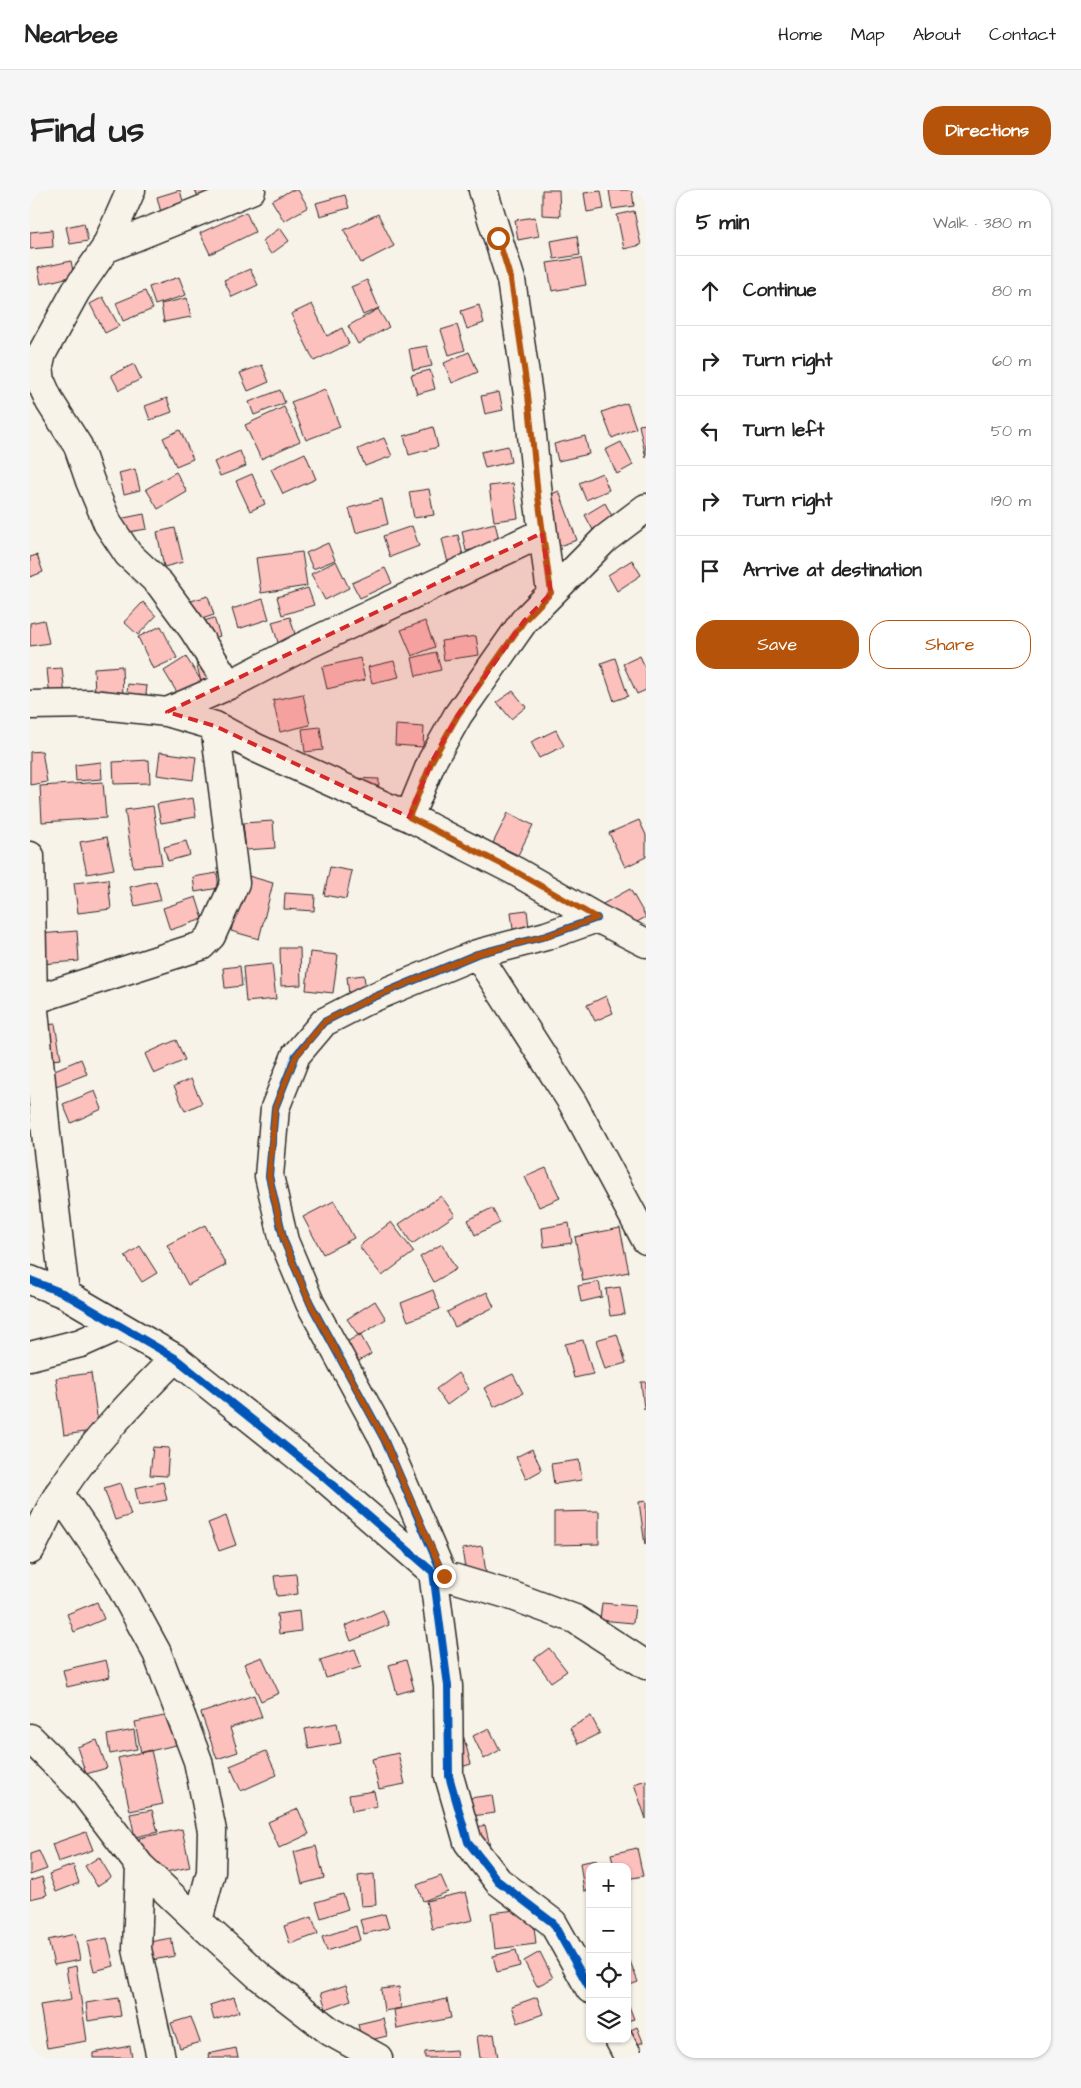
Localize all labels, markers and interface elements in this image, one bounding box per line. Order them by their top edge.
text: Nearbee [25,18,118,52]
text: Home [778,22,823,47]
text: Map [851,22,885,47]
text: About [913,22,961,47]
text: Contact [989,22,1056,47]
text: Find us [30,106,144,155]
button: Directions [923,106,1051,155]
text: 5 min [696,208,749,237]
text: Walk · 380 m [933,212,1031,234]
route start [487,227,510,250]
icon: ahead [696,277,724,305]
text: Continue [743,277,817,304]
text: 80 m [992,280,1031,302]
icon: right [696,347,724,375]
text: Turn right [743,347,832,374]
text: 60 m [992,350,1031,372]
icon: left [696,417,724,445]
text: Turn left [743,417,824,444]
text: 50 m [991,420,1031,442]
icon: right [696,487,724,515]
text: Turn right [743,487,832,514]
text: 190 m [991,490,1031,512]
icon: arrive [696,557,724,585]
text: Arrive at destination [743,557,922,584]
button: Save [696,620,859,669]
button: Share [869,620,1031,669]
route end [433,1565,456,1588]
map controls [586,1863,631,2043]
button: + [586,1863,631,1908]
button: − [586,1908,631,1953]
button: locate [586,1953,631,1998]
button: layers [586,1998,631,2043]

